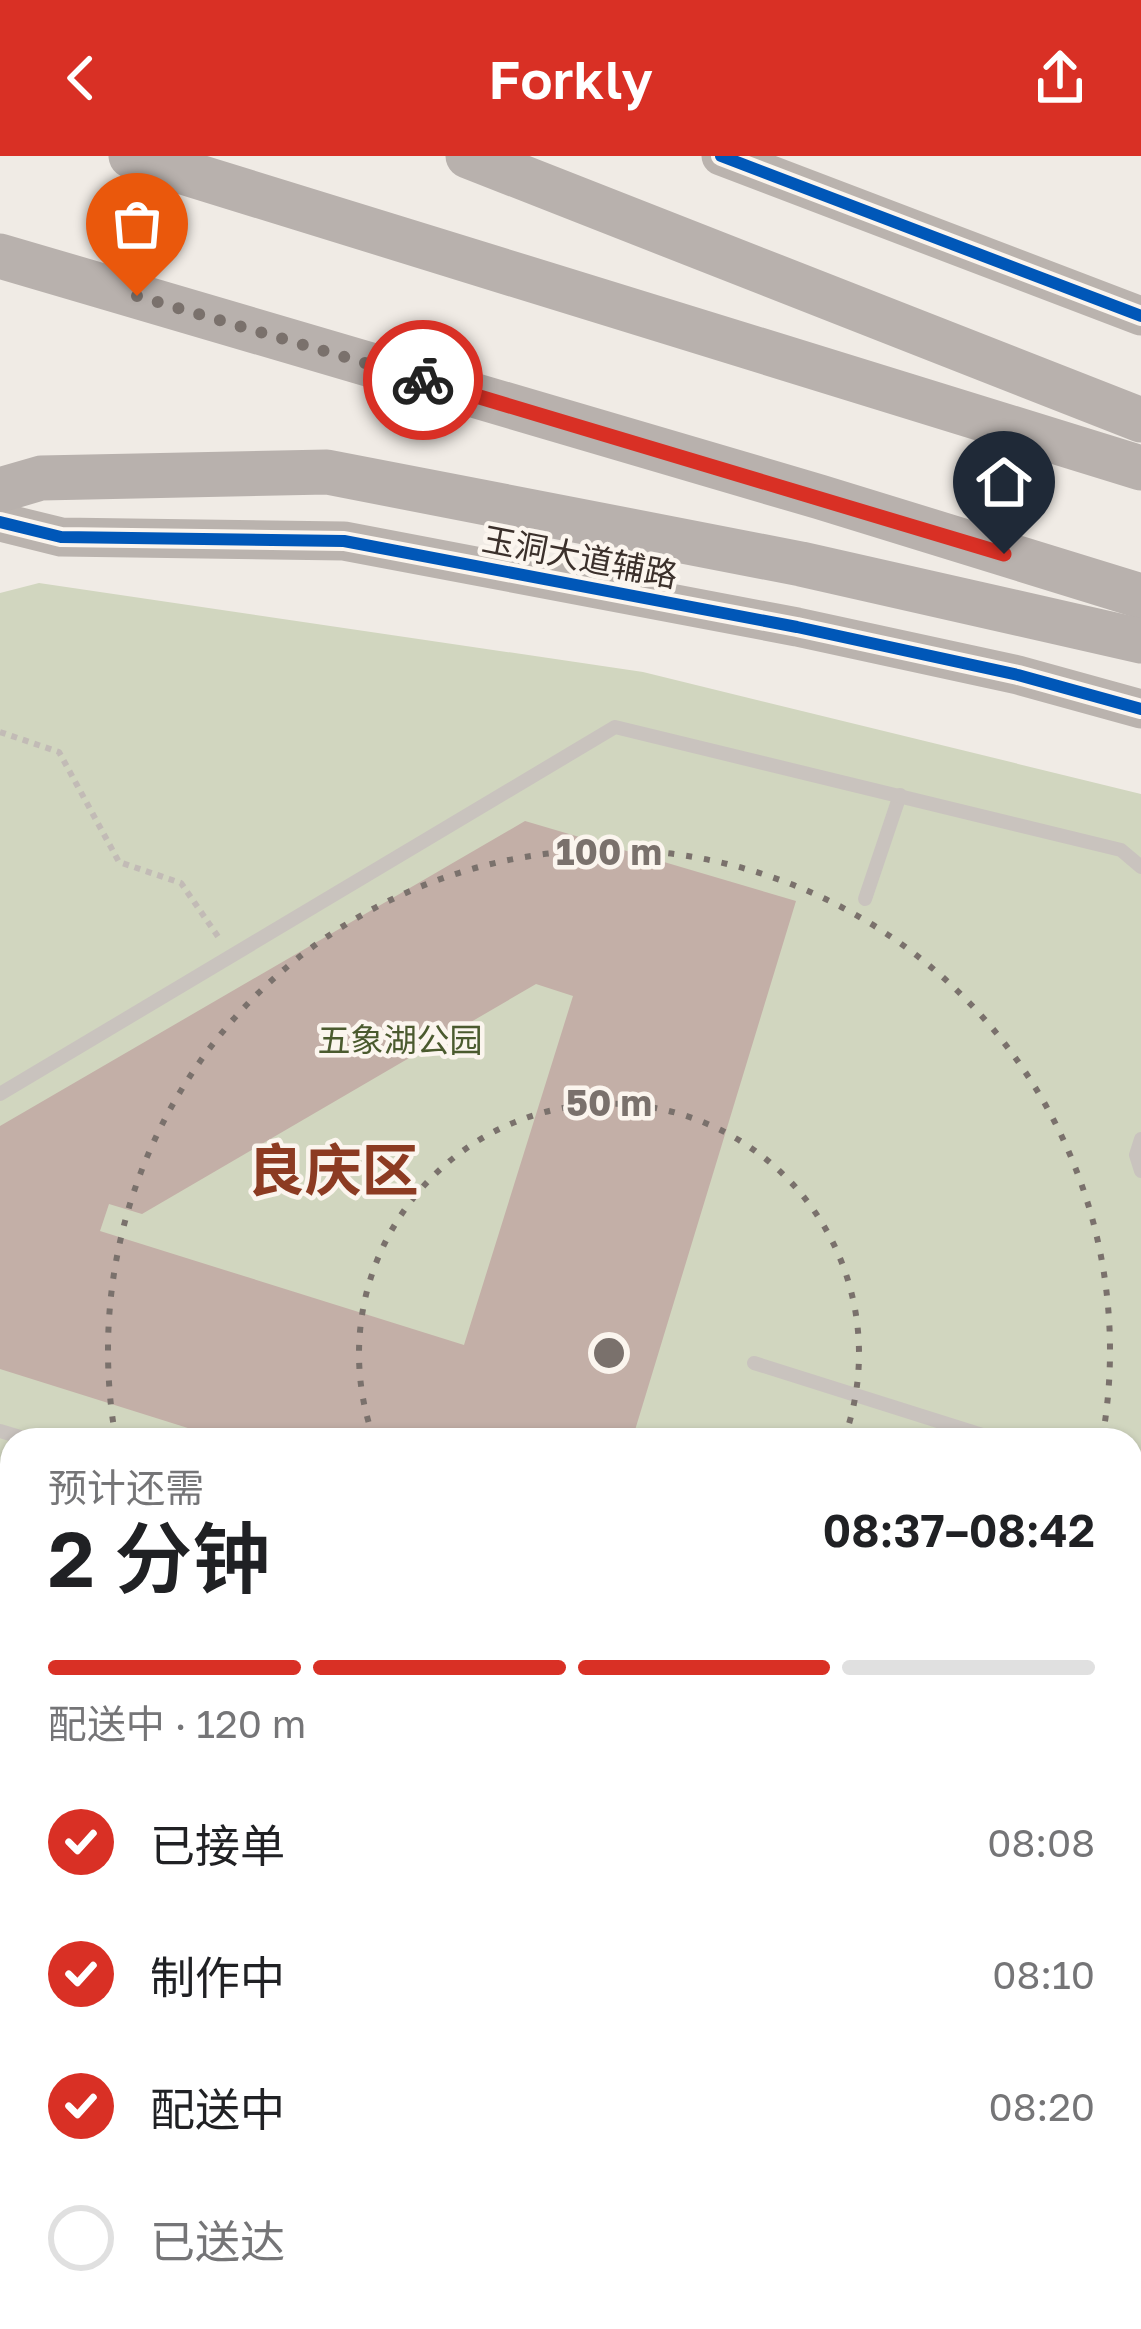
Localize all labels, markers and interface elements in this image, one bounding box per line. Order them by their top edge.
icon: back [48,45,114,111]
icon: share [1027,45,1093,111]
text: Forkly [488,46,653,111]
pin [86,173,188,296]
icon: bag [104,191,170,257]
courier [363,320,483,440]
icon: bike [390,347,456,413]
pin [953,431,1055,554]
icon: home [971,449,1037,515]
street label: 玉洞大道辅路 [479,518,681,595]
text: 100 m [556,830,662,873]
park label: 五象湖公园 [318,1020,483,1059]
text: 50 m [566,1081,652,1124]
district label: 良庆区 [248,1135,419,1204]
centre of rings [588,1332,630,1374]
text: 预计还需 [48,1464,204,1511]
text: 08:37–08:42 [822,1503,1095,1557]
text: 2 分钟 [48,1511,270,1604]
text: 配送中 · 120 m [48,1700,306,1747]
icon: check [48,1809,114,1875]
text: 已接单 [150,1818,285,1872]
text: 08:08 [987,1819,1095,1866]
icon: check [48,1941,114,2007]
text: 制作中 [150,1950,285,2004]
text: 08:10 [992,1951,1095,1998]
icon: check [48,2073,114,2139]
text: 配送中 [150,2082,285,2136]
text: 08:20 [989,2083,1095,2130]
text: 已送达 [150,2214,285,2268]

